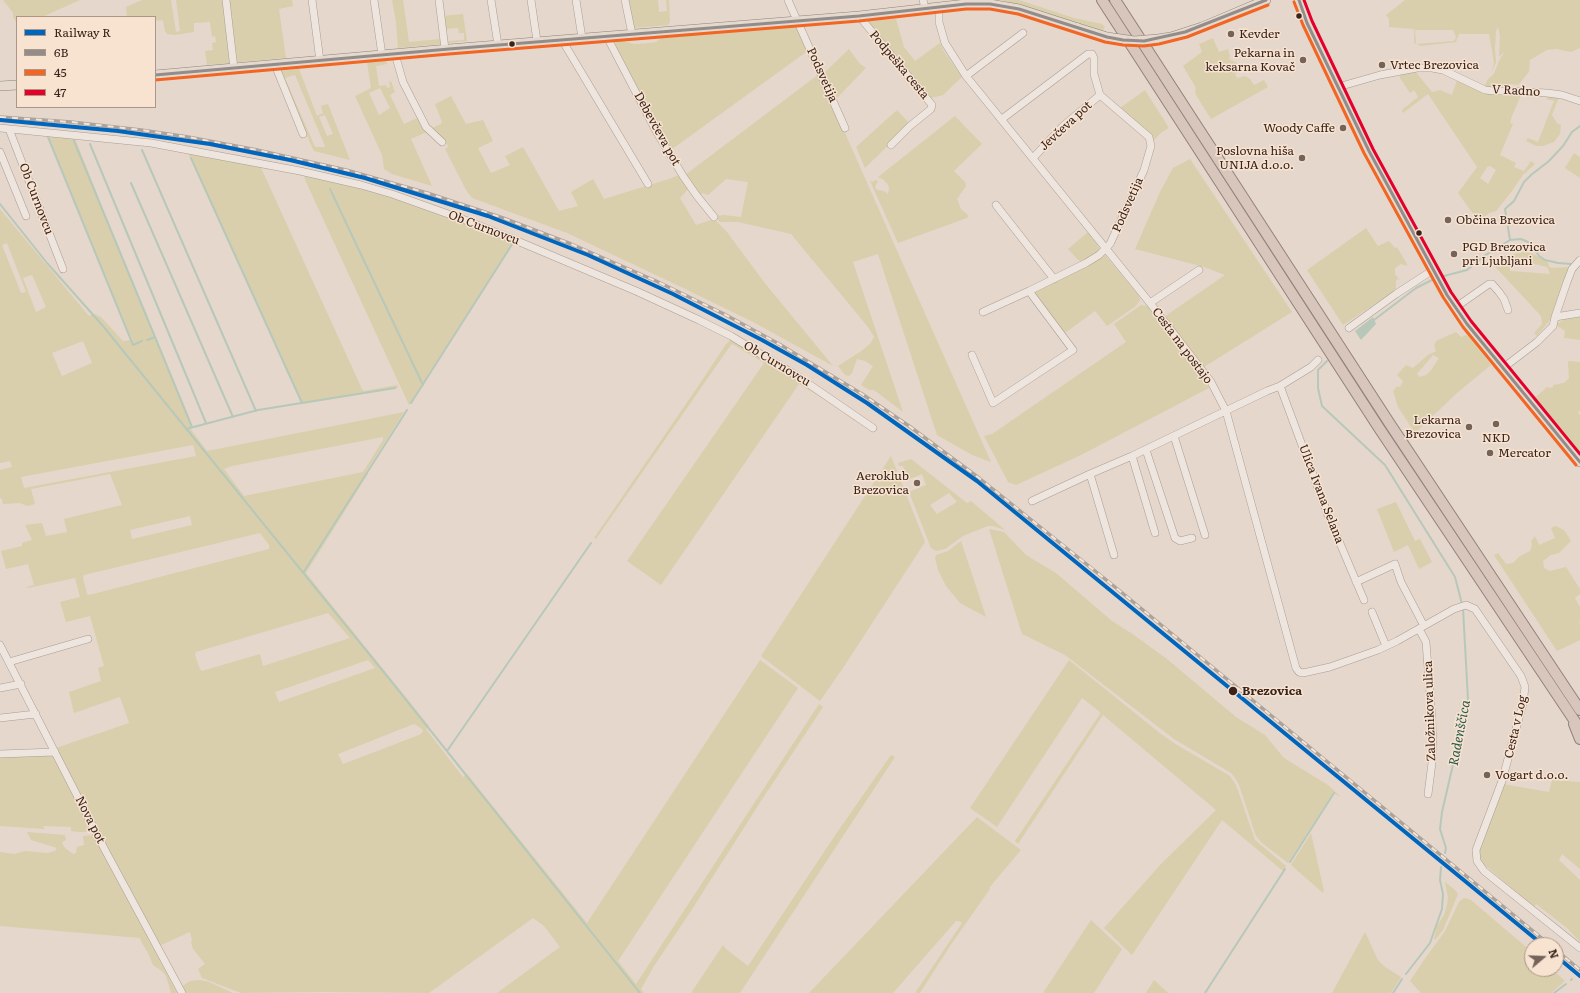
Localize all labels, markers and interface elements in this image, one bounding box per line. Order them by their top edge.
unlabelled marker [1294,11,1304,21]
legend [16,16,156,108]
text: Railway R [54,23,111,41]
place label: Kevder [1239,27,1280,41]
street label: Podpeška cesta [866,28,932,102]
marker: Kevder [1226,29,1236,39]
unlabelled marker [507,39,517,49]
text: 6B [54,43,68,61]
street label: Podsvetija [804,45,840,105]
place label: Pekarna in keksarna Kovač [1205,46,1295,74]
marker: Pekarna in keksarna Kovač [1298,55,1308,65]
place label: Vrtec Brezovica [1390,58,1479,72]
marker: Vrtec Brezovica [1377,60,1387,70]
text: 45 [54,63,67,81]
text: 47 [54,83,66,101]
street label: V Radno [1491,83,1541,99]
street label: Debevčeva pot [631,90,683,168]
street label: Jevčeva pot [1037,98,1095,154]
place label: Woody Caffe [1263,121,1335,135]
marker: Woody Caffe [1338,123,1348,133]
place label: Poslovna hiša UNIJA d.o.o. [1216,144,1294,172]
marker: Poslovna hiša UNIJA d.o.o. [1297,153,1307,163]
street label: Ob Curnovcu [16,161,56,237]
street label: Podsvetija [1110,175,1146,235]
street label: Ob Curnovcu [446,208,522,248]
place label: Občina Brezovica [1456,213,1555,227]
marker: Občina Brezovica [1443,215,1453,225]
unlabelled marker [1414,228,1424,238]
place label: PGD Brezovica pri Ljubljani [1462,240,1546,268]
marker: PGD Brezovica pri Ljubljani [1449,249,1459,259]
street label: Cesta na postajo [1149,305,1215,387]
street label: Ob Curnovcu [741,338,813,390]
place label: Lekarna Brezovica [1405,413,1461,441]
marker: NKD [1491,419,1501,429]
marker: Lekarna Brezovica [1464,422,1474,432]
place label: NKD [1482,431,1510,445]
street label: Ulica Ivana Selana [1295,442,1347,546]
place label: Mercator [1498,446,1551,460]
marker: Mercator [1485,448,1495,458]
place label: Aeroklub Brezovica [853,469,909,497]
marker: Aeroklub Brezovica [912,478,922,488]
street label: Založnikova ulica [1421,660,1439,762]
place label: Brezovica [1242,684,1302,698]
marker: Brezovica [1227,685,1239,697]
street label: Cesta v Log [1502,694,1530,760]
water label: Radenščica [1446,699,1474,767]
place label: Vogart d.o.o. [1495,768,1568,782]
marker: Vogart d.o.o. [1482,770,1492,780]
street label: Nova pot [72,794,108,846]
north arrow [1524,937,1564,977]
text: N [1545,946,1563,960]

